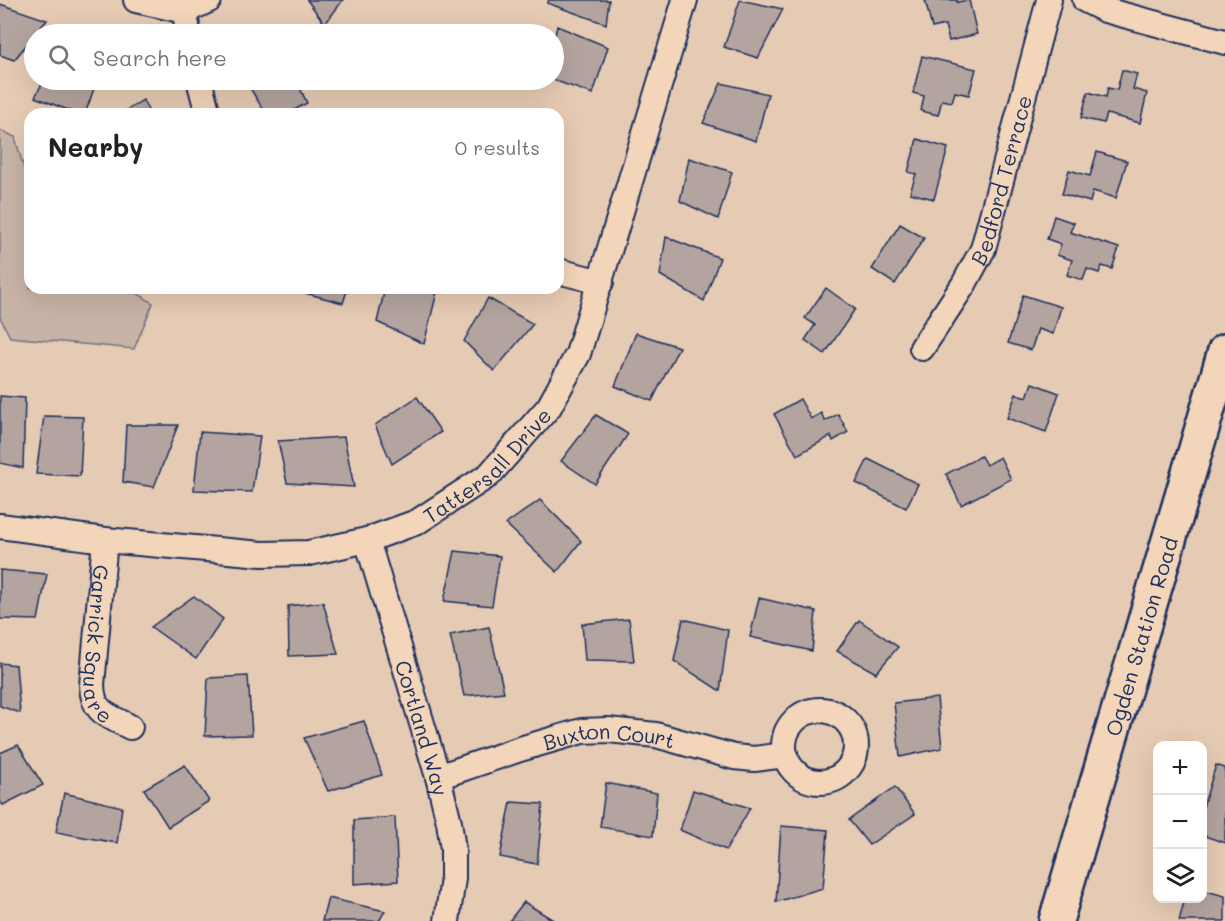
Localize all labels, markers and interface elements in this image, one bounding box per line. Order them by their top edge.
search box [24,24,564,90]
icon: search [45,41,78,74]
text: Search here [93,43,227,72]
street label: Bedford Terrace [964,92,1037,269]
text: Nearby [48,130,143,164]
text: 0 results [455,134,540,160]
street label: Tattersall Drive [417,401,556,528]
street label: Ogden Station Road [1098,533,1183,739]
street label: Garrick Square [78,564,118,729]
street label: Cortland Way [390,657,456,798]
street label: Buxton Court [540,716,678,755]
map controls [1153,741,1207,903]
button: + [1153,741,1207,795]
button: − [1153,795,1207,849]
button: layers [1153,849,1207,903]

